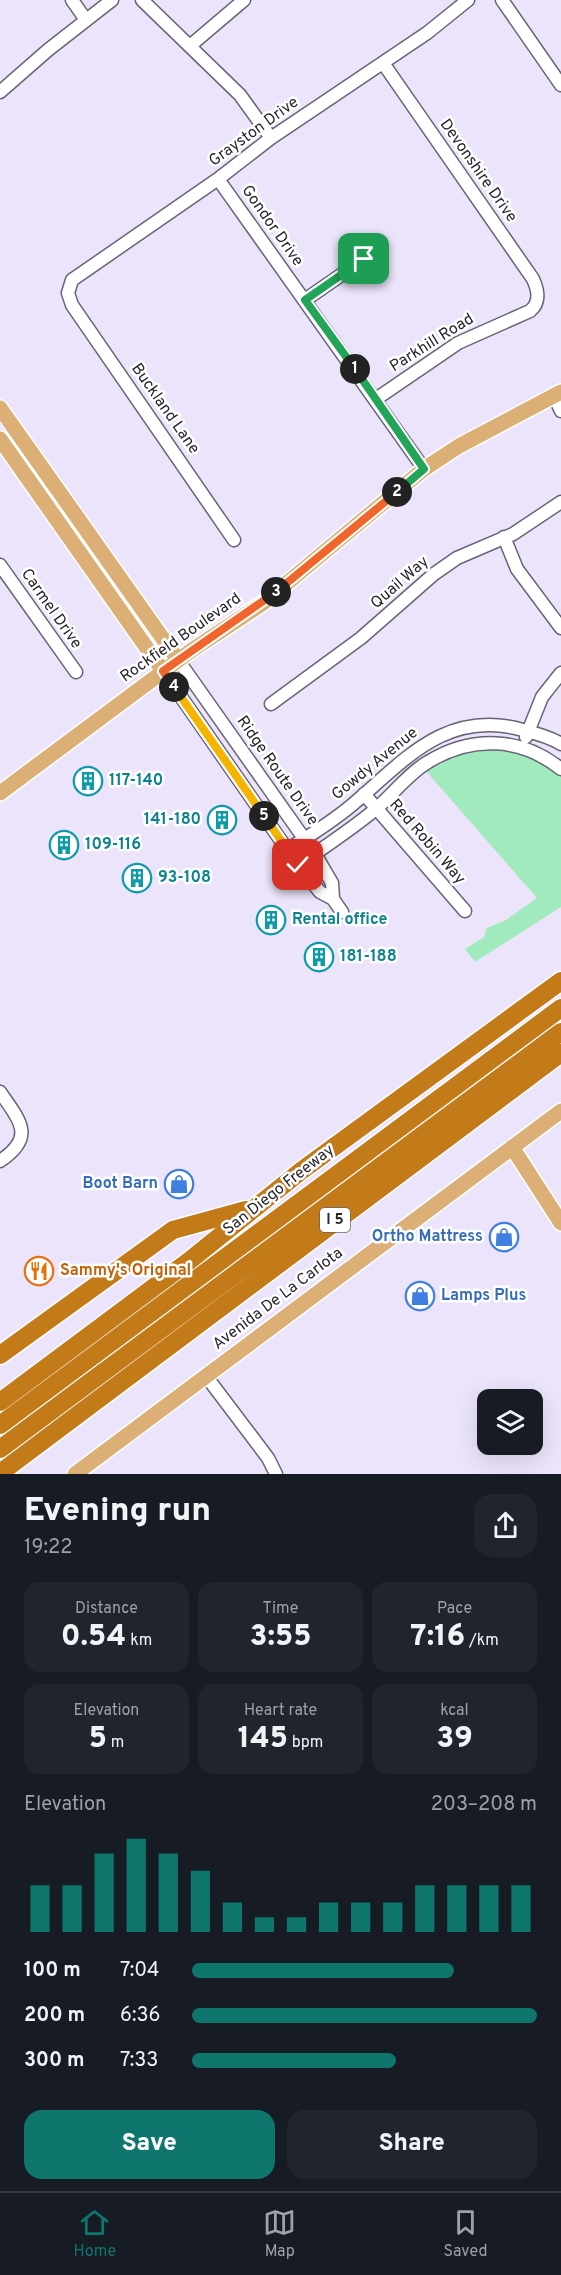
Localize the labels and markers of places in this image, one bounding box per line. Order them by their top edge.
pin [338,233,389,284]
pin: 1 [340,354,370,384]
pin: 2 [382,477,412,507]
pin: 3 [261,577,291,607]
pin: 4 [159,672,189,702]
building icon: 117-140 [72,765,104,797]
place label: 117-140 [109,771,163,791]
pin: 5 [249,801,279,831]
building icon: 141-180 [206,804,238,836]
place label: 141-180 [144,810,201,830]
building icon: 109-116 [48,829,80,861]
place label: 109-116 [85,835,141,855]
pin [272,839,323,890]
building icon: 93-108 [121,862,153,894]
place label: 93-108 [158,868,211,888]
building icon: Rental office [255,904,287,936]
place label: Rental office [292,910,388,930]
building icon: 181-188 [303,941,335,973]
place label: 181-188 [340,947,397,967]
shop icon: Boot Barn [163,1168,195,1200]
place label: Boot Barn [82,1174,158,1194]
shop icon: Ortho Mattress [488,1221,520,1253]
place label: Ortho Mattress [372,1227,483,1247]
restaurant icon: Sammy's Original [23,1255,55,1287]
place label: Sammy's Original [60,1261,191,1281]
shop icon: Lamps Plus [404,1280,436,1312]
place label: Lamps Plus [441,1286,526,1306]

